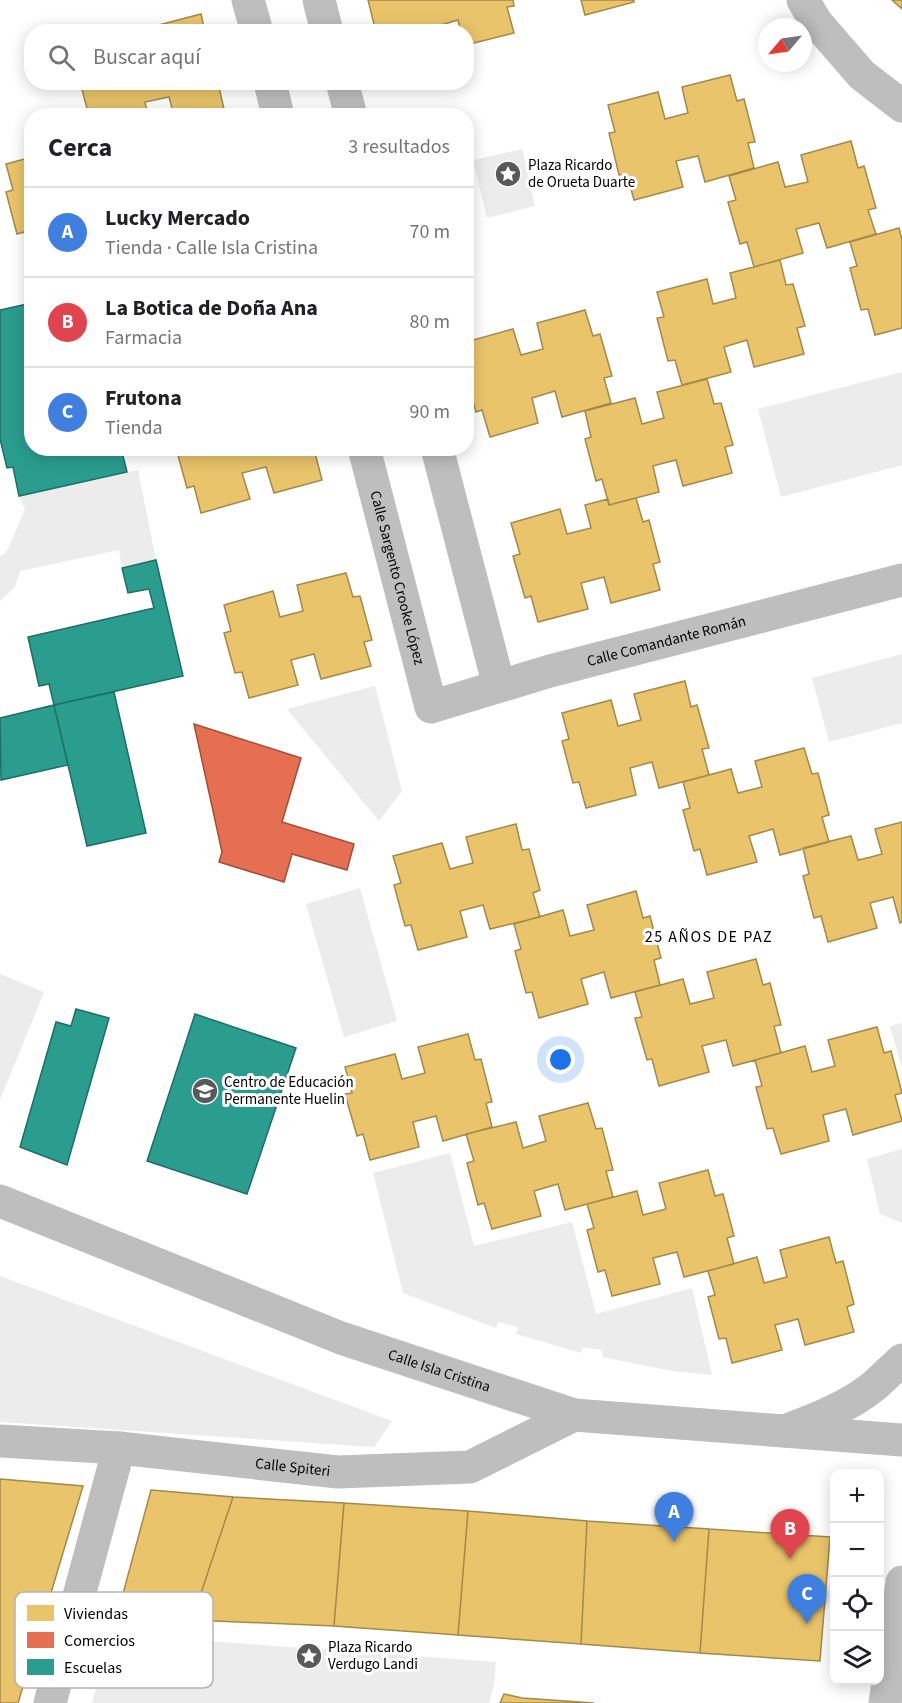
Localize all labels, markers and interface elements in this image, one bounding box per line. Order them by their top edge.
north arrow [758,18,812,72]
search box [24,24,474,90]
icon: search [45,41,78,74]
text: Buscar aquí [93,41,201,73]
text: Cerca [48,129,112,166]
text: 3 resultados [348,133,450,161]
place label: Plaza Ricardo de Orueta Duarte [528,155,635,193]
place icon: Plaza Ricardo de Orueta Duarte [493,159,523,189]
text: Lucky Mercado [105,202,250,234]
text: A [62,218,73,246]
text: 70 m [410,218,450,246]
text: Tienda · Calle Isla Cristina [105,234,318,262]
text: La Botica de Doña Ana [105,292,318,324]
text: B [61,308,74,336]
text: 80 m [410,308,450,336]
text: Farmacia [105,324,182,352]
text: Frutona [105,382,182,414]
text: C [62,398,73,426]
text: 90 m [410,398,450,426]
text: Tienda [105,414,163,442]
street label: Calle Sargento Crooke López [365,489,430,667]
street label: Calle Comandante Román [585,611,748,672]
district label: 25 AÑOS DE PAZ [645,926,773,948]
your location [546,1045,575,1074]
place label: Centro de Educación Permanente Huelin [224,1072,354,1110]
school or university icon: Centro de Educación Permanente Huelin [190,1076,220,1106]
street label: Calle Isla Cristina [385,1344,493,1398]
street label: Calle Spiteri [254,1453,331,1482]
map controls [830,1469,884,1685]
button: + [830,1469,884,1523]
pin: A [654,1492,694,1542]
pin: B [770,1510,810,1559]
button: − [830,1523,884,1577]
pin: C [788,1574,826,1624]
button: locate [830,1577,884,1631]
legend [15,1592,213,1688]
text: Viviendas [64,1603,128,1625]
text: Comercios [64,1630,135,1652]
button: layers [830,1631,884,1685]
place label: Plaza Ricardo Verdugo Landi [328,1637,418,1675]
place icon: Plaza Ricardo Verdugo Landi [294,1641,324,1671]
text: Escuelas [64,1657,122,1679]

